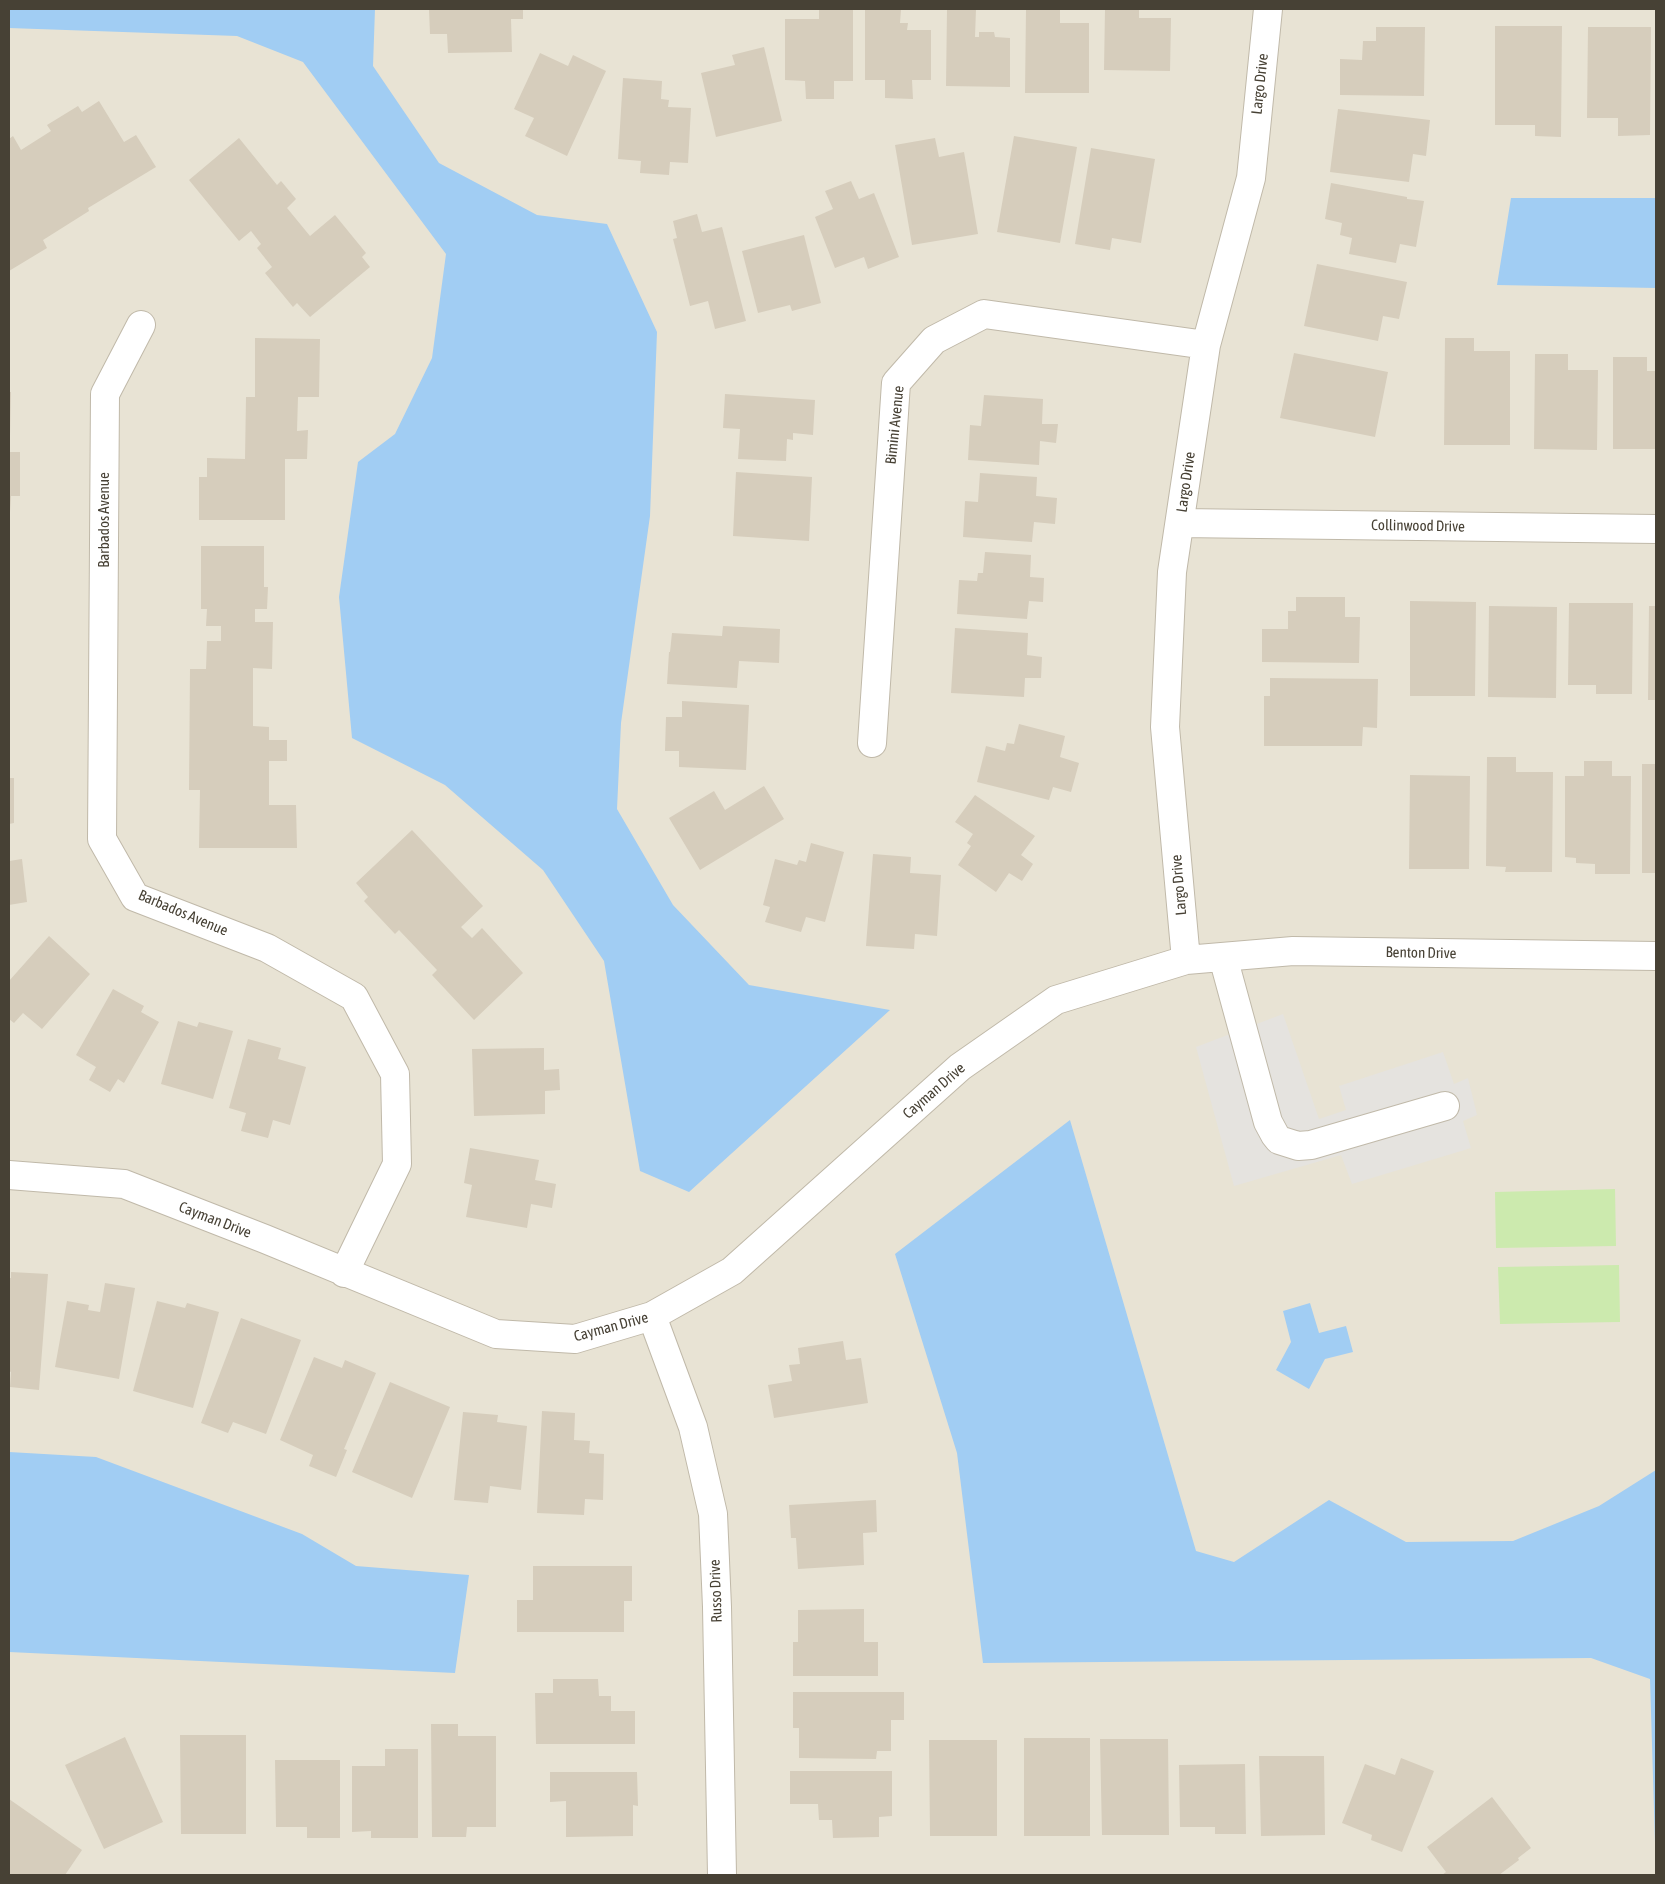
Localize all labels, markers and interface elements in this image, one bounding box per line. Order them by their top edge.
street label: Largo Drive [1248,53,1272,115]
street label: Bimini Avenue [882,385,908,465]
street label: Largo Drive [1173,450,1199,514]
street label: Barbados Avenue [95,472,113,568]
street label: Collinwood Drive [1371,516,1465,536]
street label: Largo Drive [1167,854,1191,916]
street label: Barbados Avenue [135,886,231,940]
street label: Benton Drive [1385,943,1457,963]
street label: Cayman Drive [899,1059,969,1123]
street label: Cayman Drive [176,1198,254,1242]
street label: Cayman Drive [572,1308,650,1346]
street label: Russo Drive [706,1559,726,1623]

